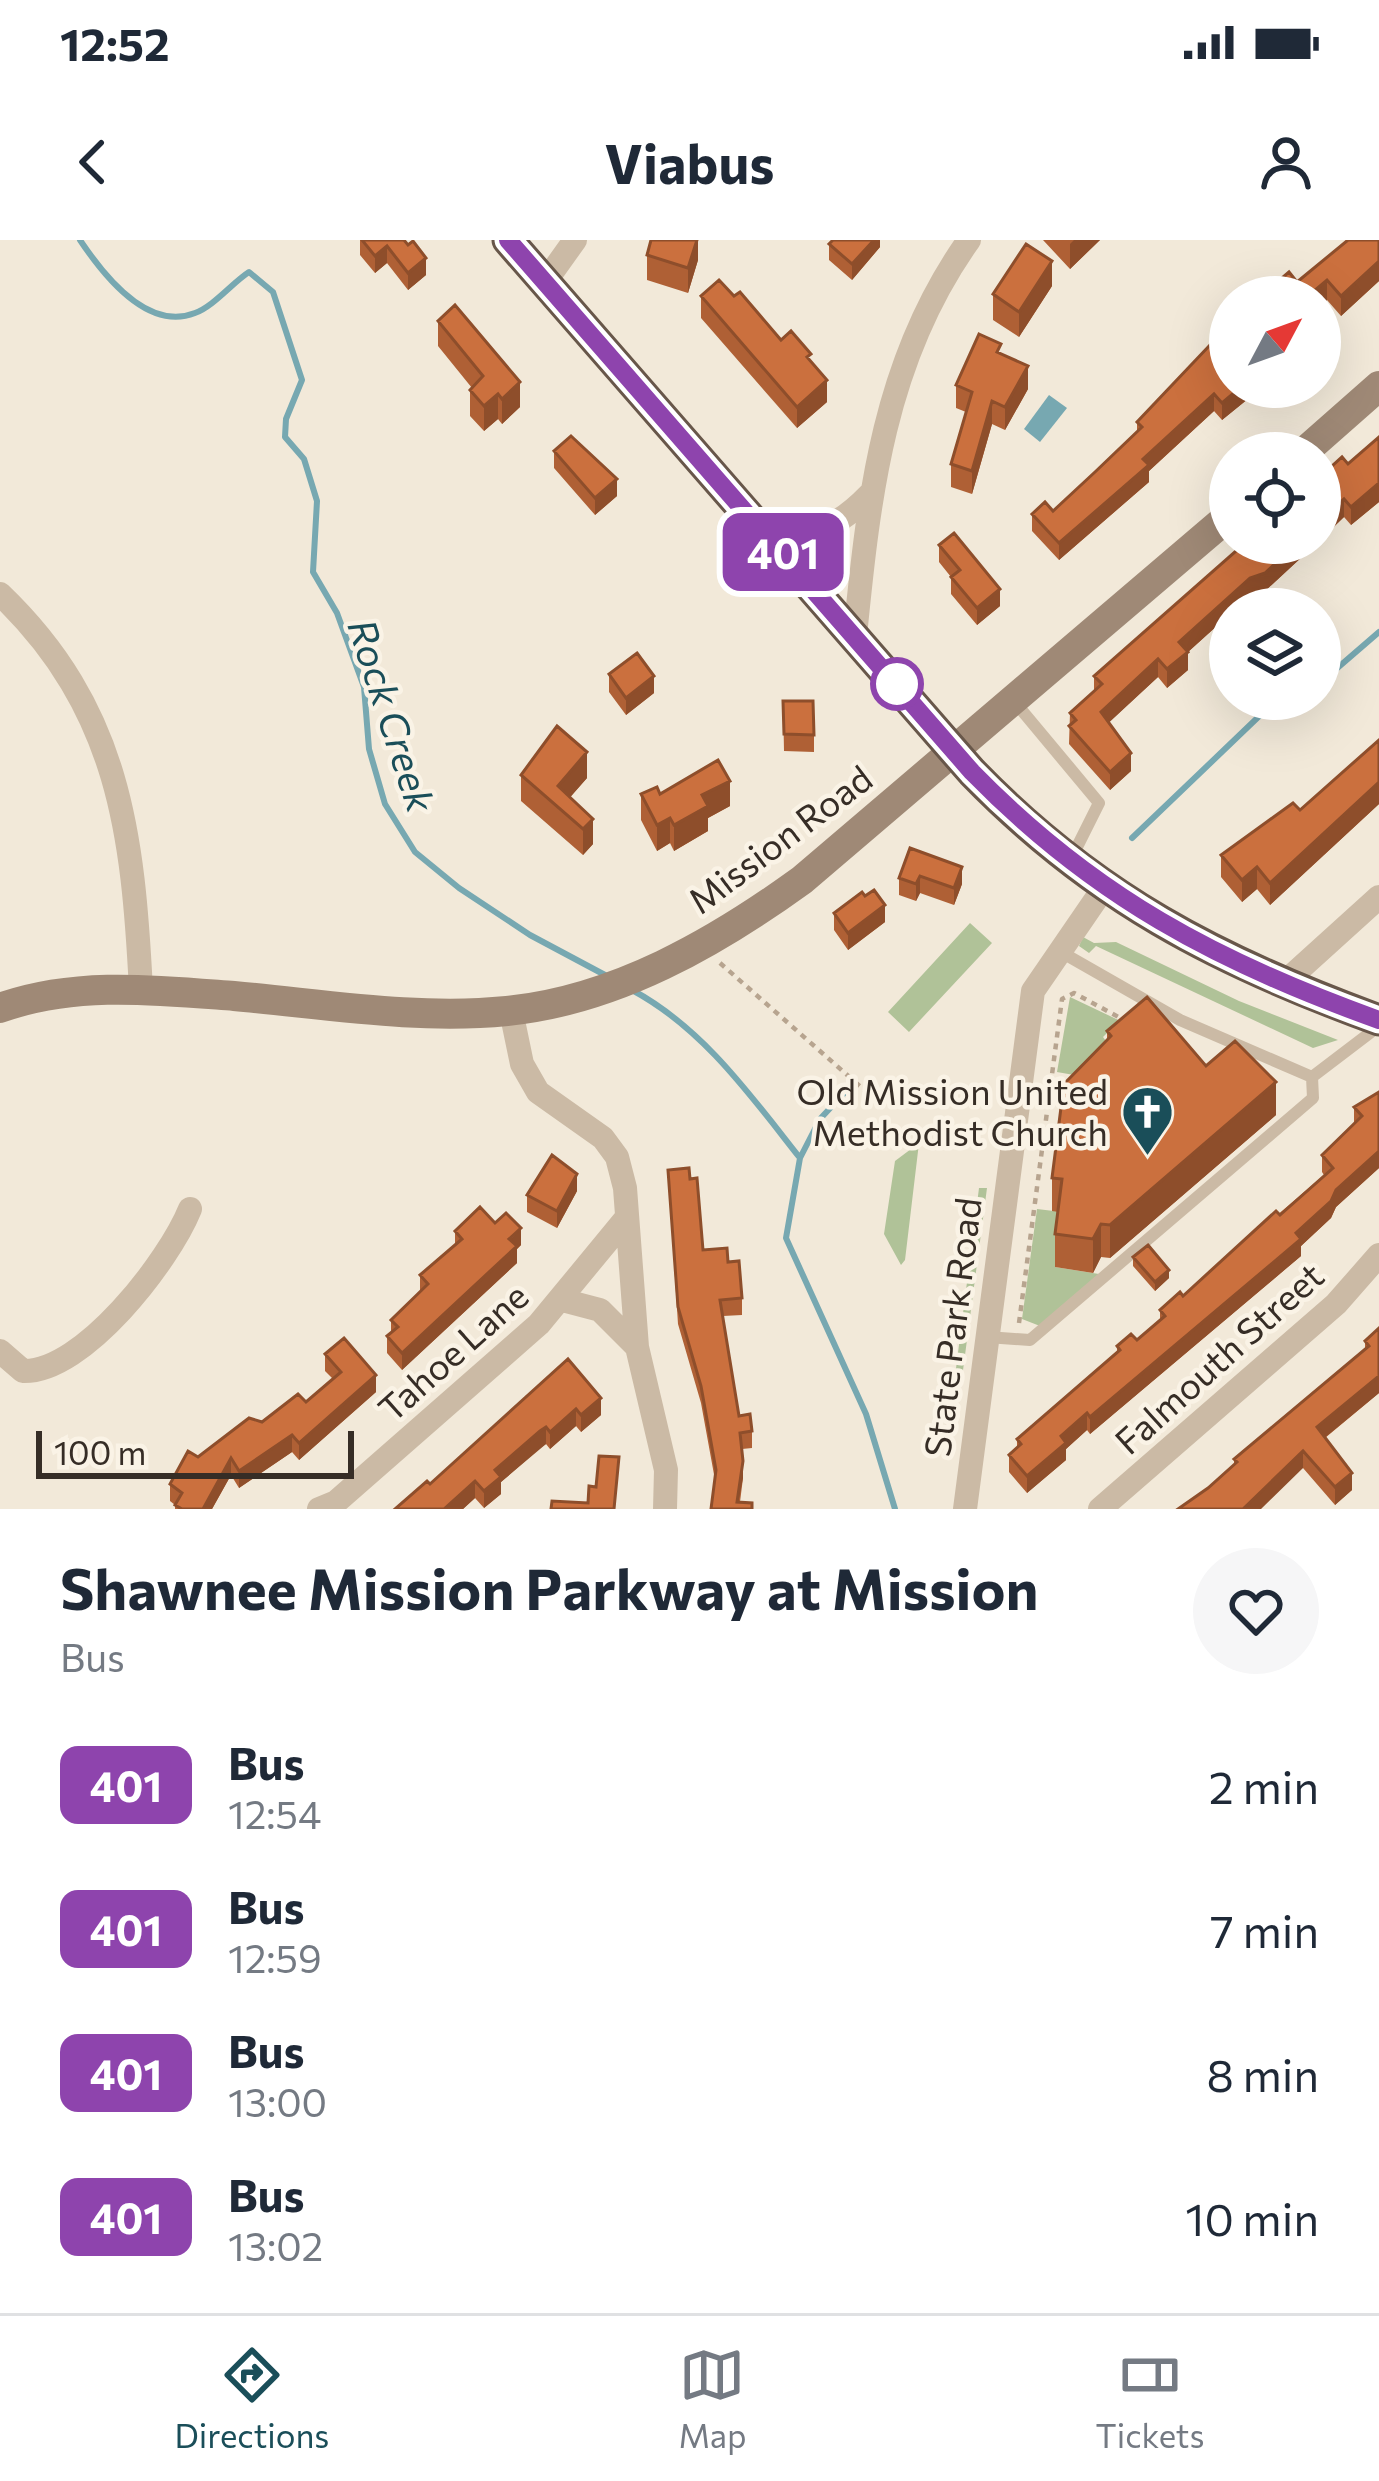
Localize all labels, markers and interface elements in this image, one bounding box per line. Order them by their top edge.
text: 12:52 [60,15,170,70]
icon: back [60,129,126,195]
text: Viabus [605,129,774,195]
icon: person [1253,129,1319,195]
north arrow [1209,276,1341,408]
map controls [1209,276,1341,720]
button: locate [1209,432,1341,564]
line badge: 401 [714,513,852,591]
text: 401 [747,526,819,578]
button: layers [1209,588,1341,720]
water label: Rock Creek [339,612,447,818]
unlabelled marker [872,659,922,709]
street label: Mission Road [678,755,880,921]
place label: Old Mission United Methodist Church [797,1068,1108,1153]
church icon: Old Mission United Methodist Church [1119,1083,1175,1157]
street label: State Park Road [913,1195,989,1459]
street label: Falmouth Street [1105,1252,1331,1462]
street label: Tahoe Lane [368,1272,536,1430]
scale bar [36,1425,354,1478]
text: 100 m [54,1431,146,1472]
button: heart [1193,1548,1319,1674]
text: Shawnee Mission Parkway at Mission [60,1552,1038,1622]
text: Bus [60,1632,125,1680]
text: Bus [228,1734,304,1789]
text: 2 min [1209,1758,1319,1813]
text: 401 [90,1759,162,1811]
text: 12:54 [228,1789,321,1837]
text: Bus [228,1878,304,1933]
text: 7 min [1210,1902,1319,1957]
text: 401 [90,1903,162,1955]
text: 12:59 [228,1933,322,1981]
text: Bus [228,2022,304,2077]
text: 8 min [1206,2046,1319,2101]
text: 401 [90,2047,162,2099]
text: 13:00 [228,2077,327,2125]
text: Bus [228,2166,304,2221]
text: 10 min [1185,2190,1319,2245]
text: 401 [90,2191,162,2243]
text: 13:02 [228,2221,323,2269]
tab: Directions [175,2342,329,2455]
tab: Map [678,2342,746,2455]
tab: Tickets [1096,2342,1204,2455]

